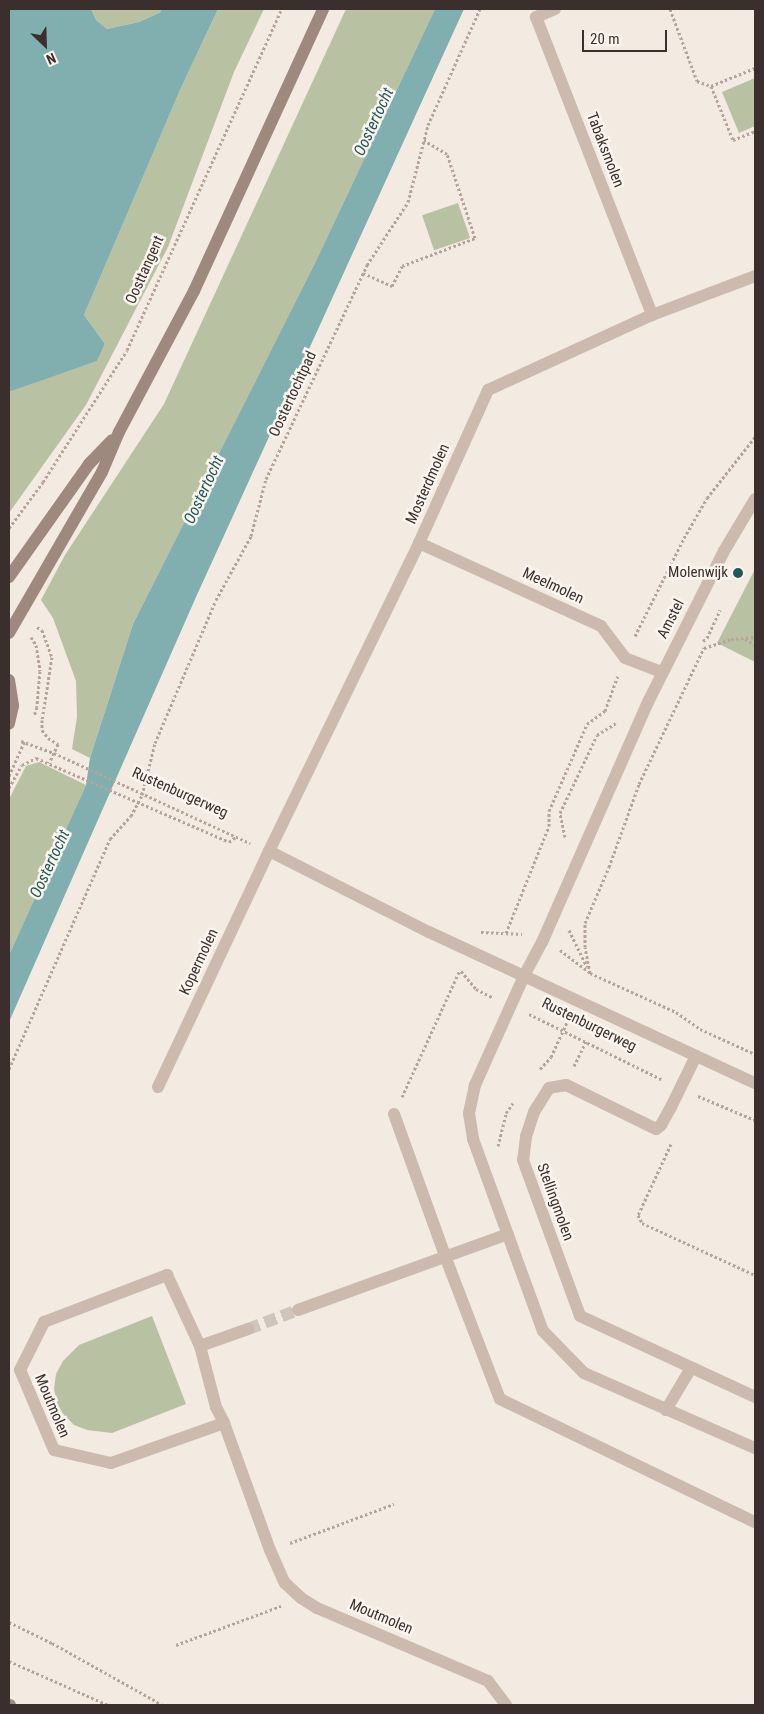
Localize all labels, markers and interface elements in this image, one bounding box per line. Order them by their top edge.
north arrow [20,20,70,70]
scale bar [584,20,669,52]
text: 20 m [590,30,620,48]
text: N [44,50,58,68]
water label: Oostertocht [350,85,398,159]
street label: Tabaksmolen [582,110,628,190]
street label: Oosttangent [122,233,168,307]
street label: Oostertochtpad [265,348,321,440]
street label: Mosterdmolen [402,441,454,527]
water label: Oostertocht [180,453,228,527]
street label: Meelmolen [520,564,586,608]
place label: Molenwijk [668,564,728,582]
marker: Molenwijk [732,567,744,579]
street label: Amstel [654,596,688,642]
street label: Rustenburgerweg [129,764,231,822]
water label: Oostertocht [26,827,74,901]
street label: Kopermolen [176,926,222,998]
street label: Rustenburgerweg [539,994,639,1056]
street label: Stellingmolen [533,1161,577,1243]
street label: Moutmolen [31,1372,73,1440]
street label: Moutmolen [347,1596,415,1638]

